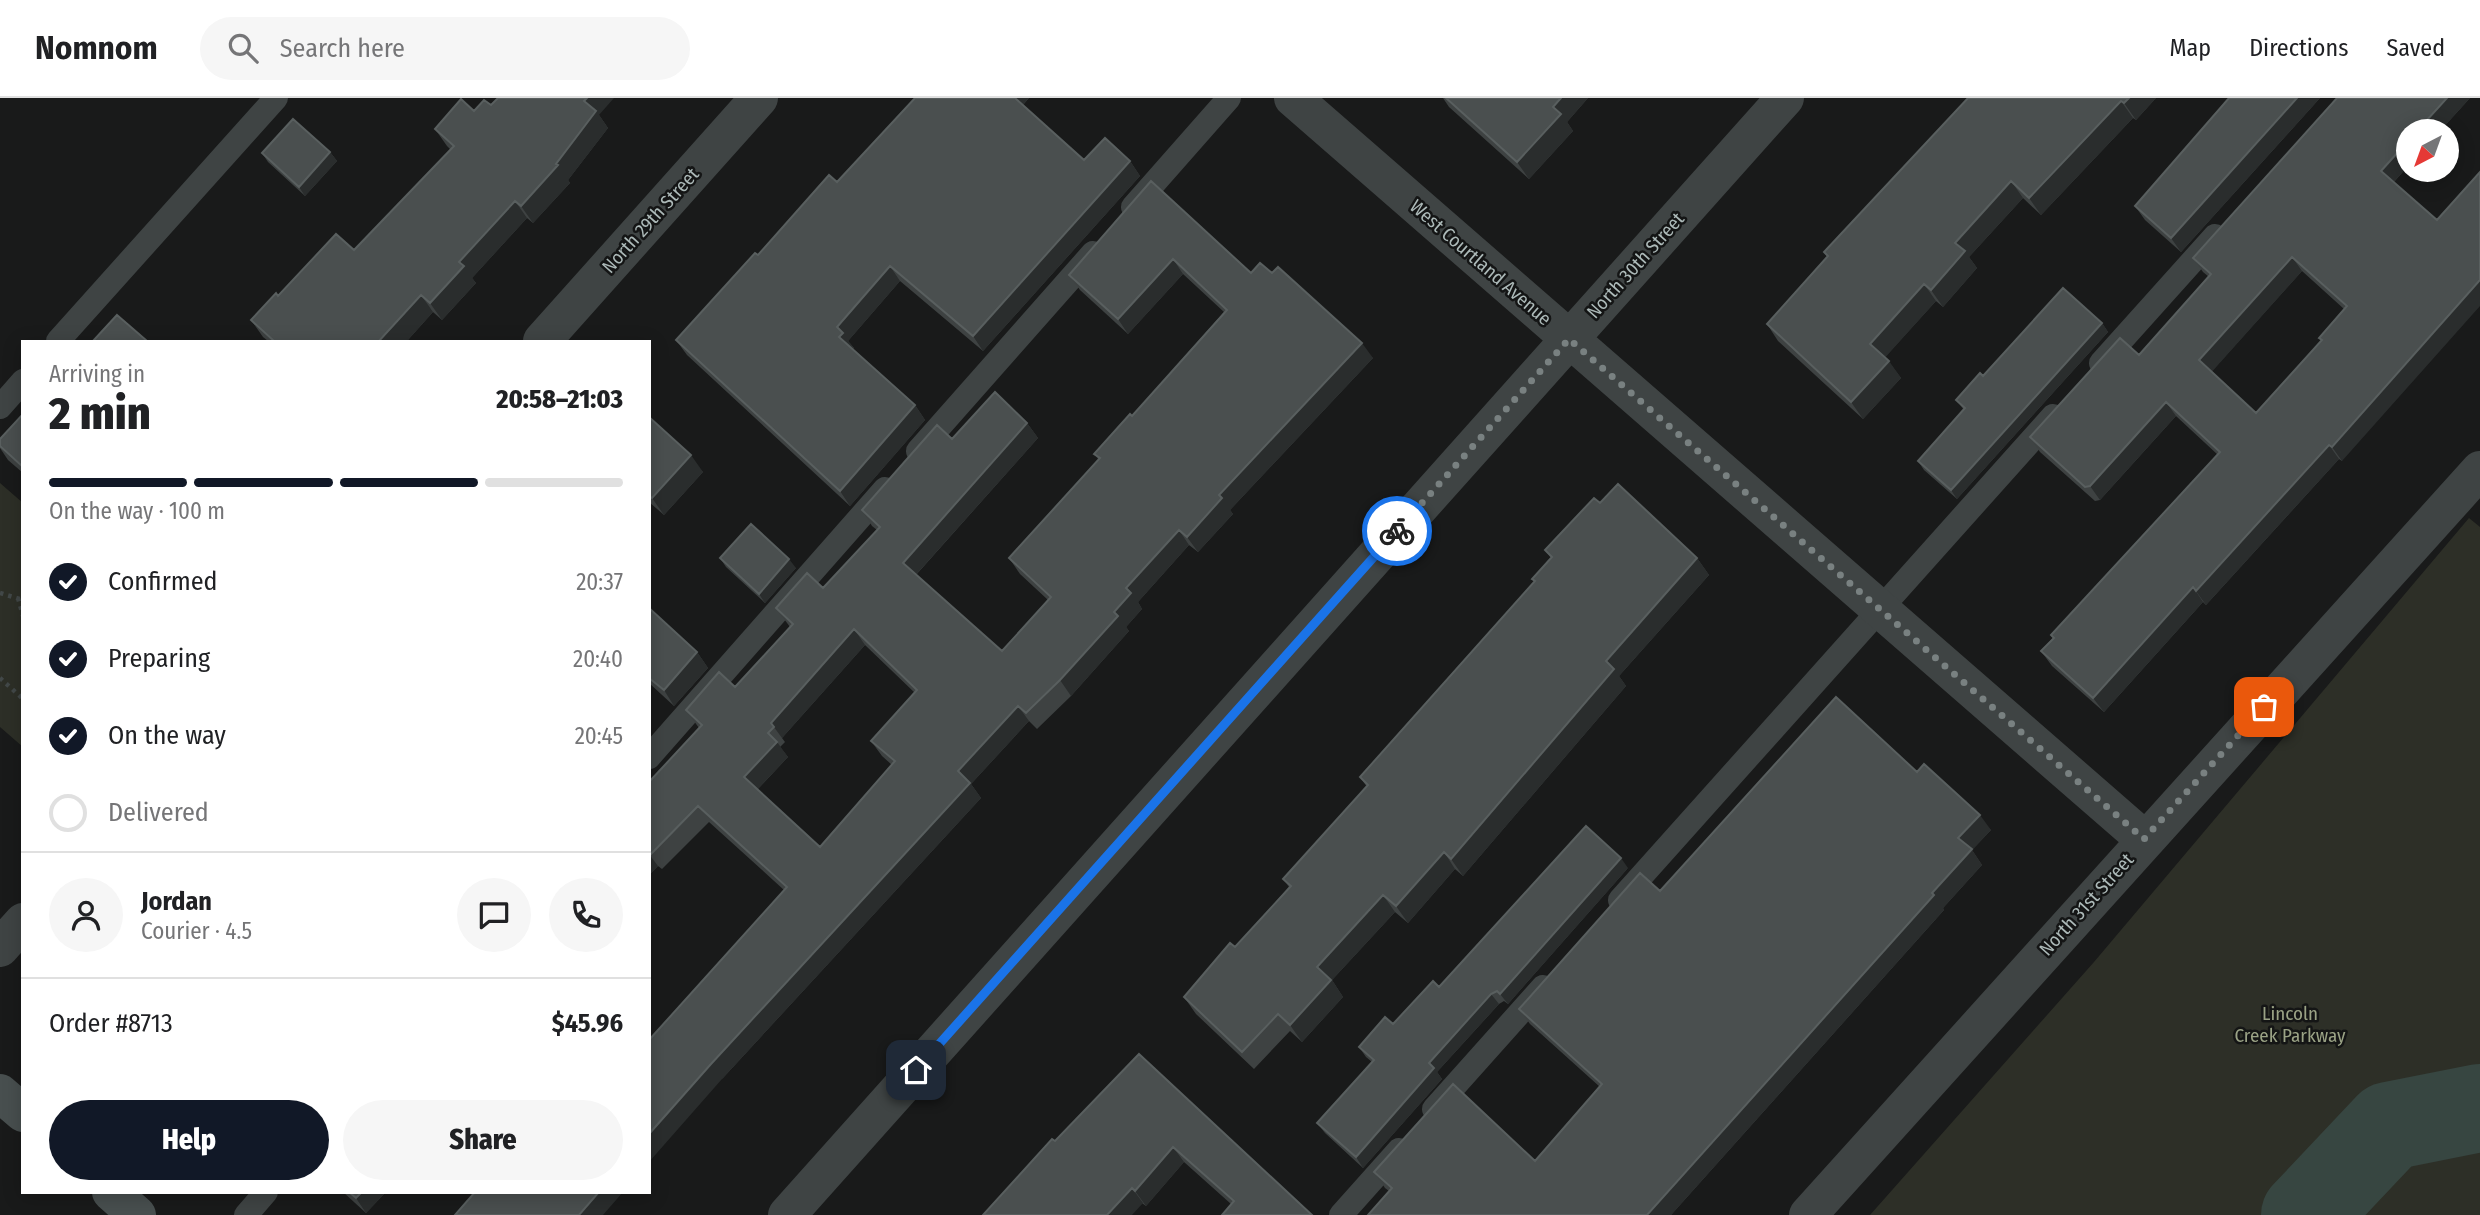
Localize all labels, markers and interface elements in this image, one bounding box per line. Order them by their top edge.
search box [200,17,690,80]
text: Nomnom [35,28,158,68]
icon: search [224,29,262,67]
text: Search here [280,33,405,64]
text: Map [2170,34,2211,62]
text: Directions [2249,34,2348,62]
text: Saved [2386,34,2445,62]
north arrow [2396,119,2459,182]
map controls [2396,119,2459,182]
street label: North 29th Street [597,162,704,278]
street label: West Courtland Avenue [1405,195,1556,330]
street label: North 30th Street [1582,207,1690,323]
text: Arriving in [49,360,145,388]
text: 20:58–21:03 [496,384,623,415]
text: 2 min [49,386,151,441]
courier [1362,496,1432,566]
text: On the way · 100 m [49,497,225,525]
icon: bike [1378,512,1416,550]
icon: check [49,563,87,601]
text: Confirmed [108,566,218,597]
text: 20:37 [576,568,623,596]
icon: check [49,640,87,678]
text: Preparing [108,643,210,674]
text: 20:40 [573,645,623,673]
pin [2234,677,2294,737]
icon: bag [2245,688,2283,726]
icon: check [49,717,87,755]
text: On the way [108,720,226,751]
text: 20:45 [575,722,623,750]
text: Delivered [108,797,209,828]
street label: North 31st Street [2034,848,2139,960]
button: person [49,878,123,952]
button: chat [457,878,531,952]
button: phone [549,878,623,952]
text: Jordan [141,886,212,917]
text: Courier · 4.5 [141,917,252,945]
park label: Lincoln Creek Parkway [2235,1002,2346,1047]
text: Order #8713 [49,1008,173,1039]
text: $45.96 [552,1008,623,1039]
pin [886,1040,946,1100]
icon: home [897,1051,935,1089]
button: Help [49,1100,329,1180]
button: Share [343,1100,623,1180]

